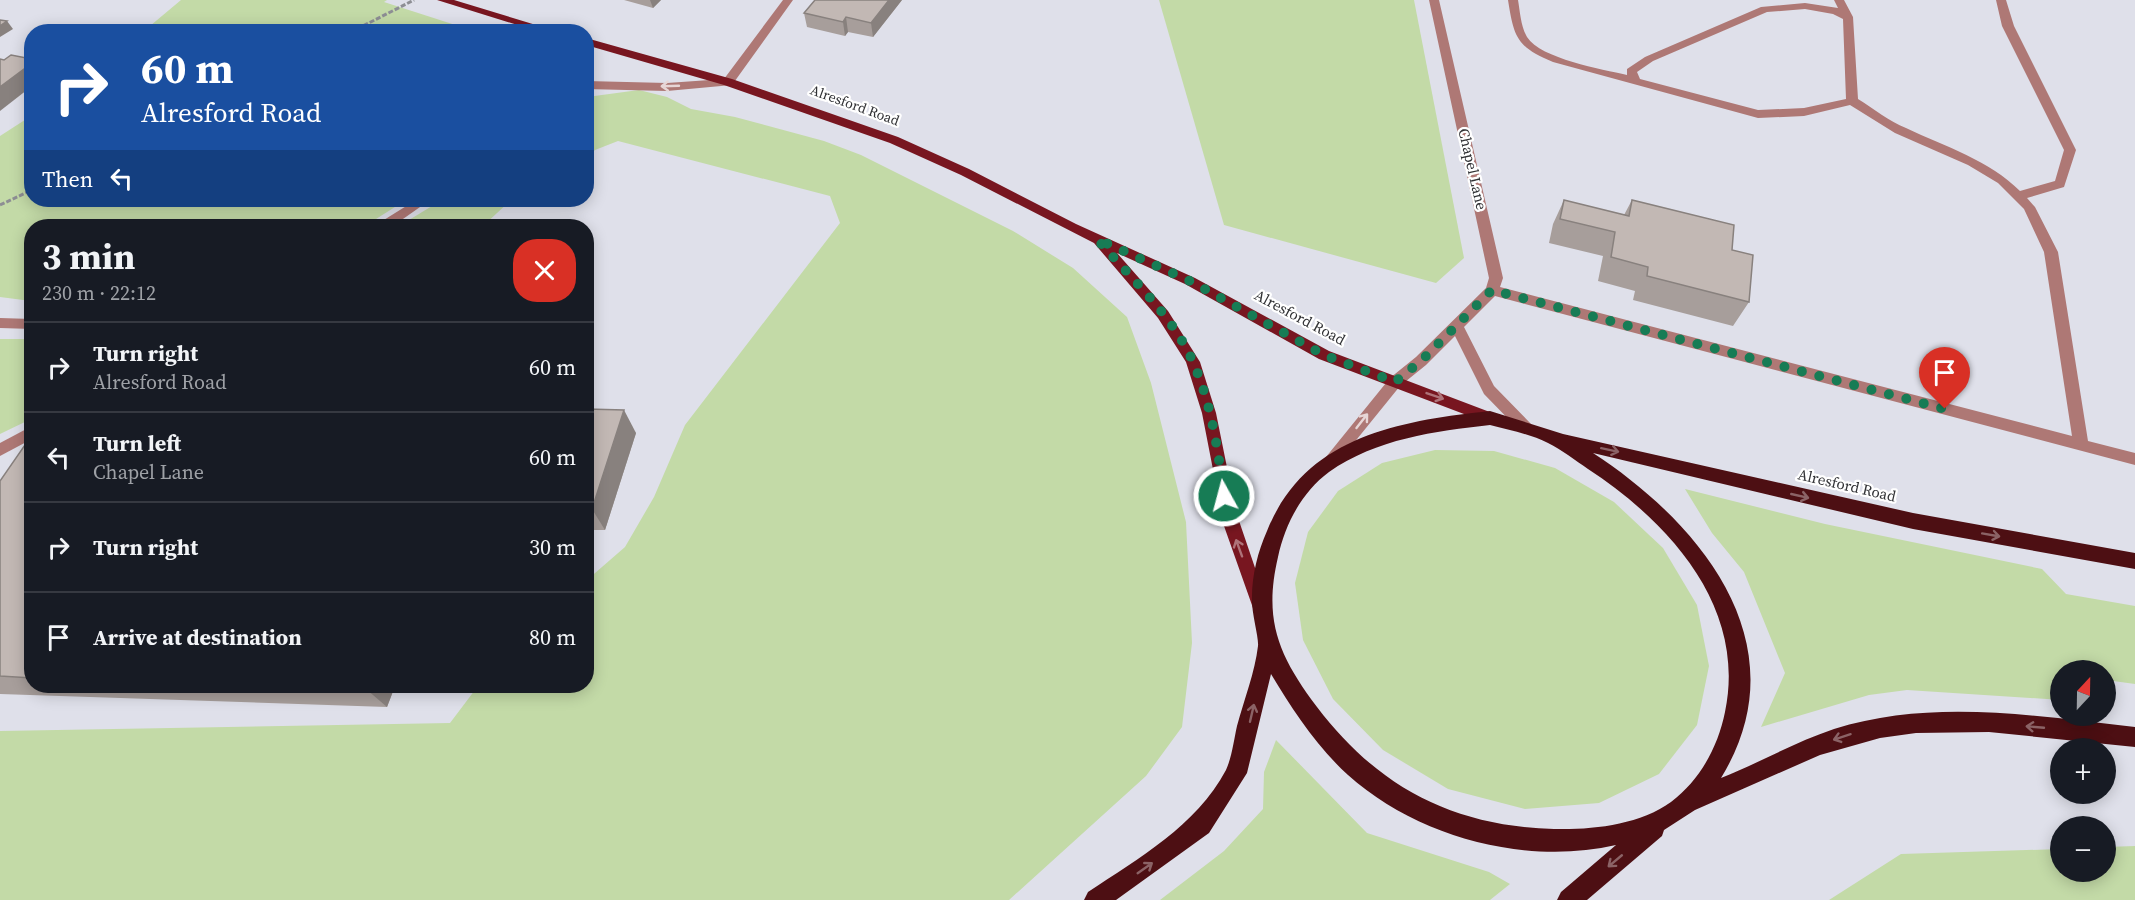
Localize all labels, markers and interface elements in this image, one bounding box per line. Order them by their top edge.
text: 60 m [141,39,234,97]
icon: right [42,48,120,126]
one-way arrow [660,80,680,92]
street label: Alresford Road [808,80,902,130]
text: Alresford Road [141,94,321,131]
street label: Chapel Lane [1453,126,1493,212]
icon: left [105,162,138,195]
text: Then [42,164,93,194]
text: 3 min [42,232,135,281]
button: close [513,239,576,302]
text: 230 m · 22:12 [42,279,156,307]
street label: Alresford Road [1251,284,1350,350]
text: Turn right [93,338,198,368]
pin [1919,347,1970,409]
icon: right [42,351,75,384]
text: 60 m [529,352,576,382]
icon: arrive [1928,356,1961,389]
text: Alresford Road [93,368,227,396]
one-way arrow [1425,392,1444,403]
one-way arrow [1356,413,1369,429]
text: Turn left [93,428,181,458]
icon: left [42,441,75,474]
text: 60 m [529,442,576,472]
one-way arrow [1601,444,1620,456]
text: Chapel Lane [93,458,204,486]
street label: Alresford Road [1796,463,1899,507]
position arrow [1192,464,1256,528]
one-way arrow [1790,491,1809,502]
one-way arrow [1980,530,2000,541]
icon: right [42,531,75,564]
text: Turn right [93,532,198,562]
text: 30 m [529,532,576,562]
one-way arrow [1232,539,1243,558]
icon: arrive [42,621,75,654]
text: Arrive at destination [93,622,302,652]
text: 80 m [529,622,576,652]
north arrow [2050,660,2116,726]
map controls [2050,660,2116,882]
one-way arrow [1246,704,1258,723]
one-way arrow [2026,721,2046,732]
one-way arrow [1833,732,1852,743]
button: + [2050,738,2116,804]
button: − [2050,816,2116,882]
one-way arrow [1608,854,1623,868]
one-way arrow [1136,862,1153,874]

